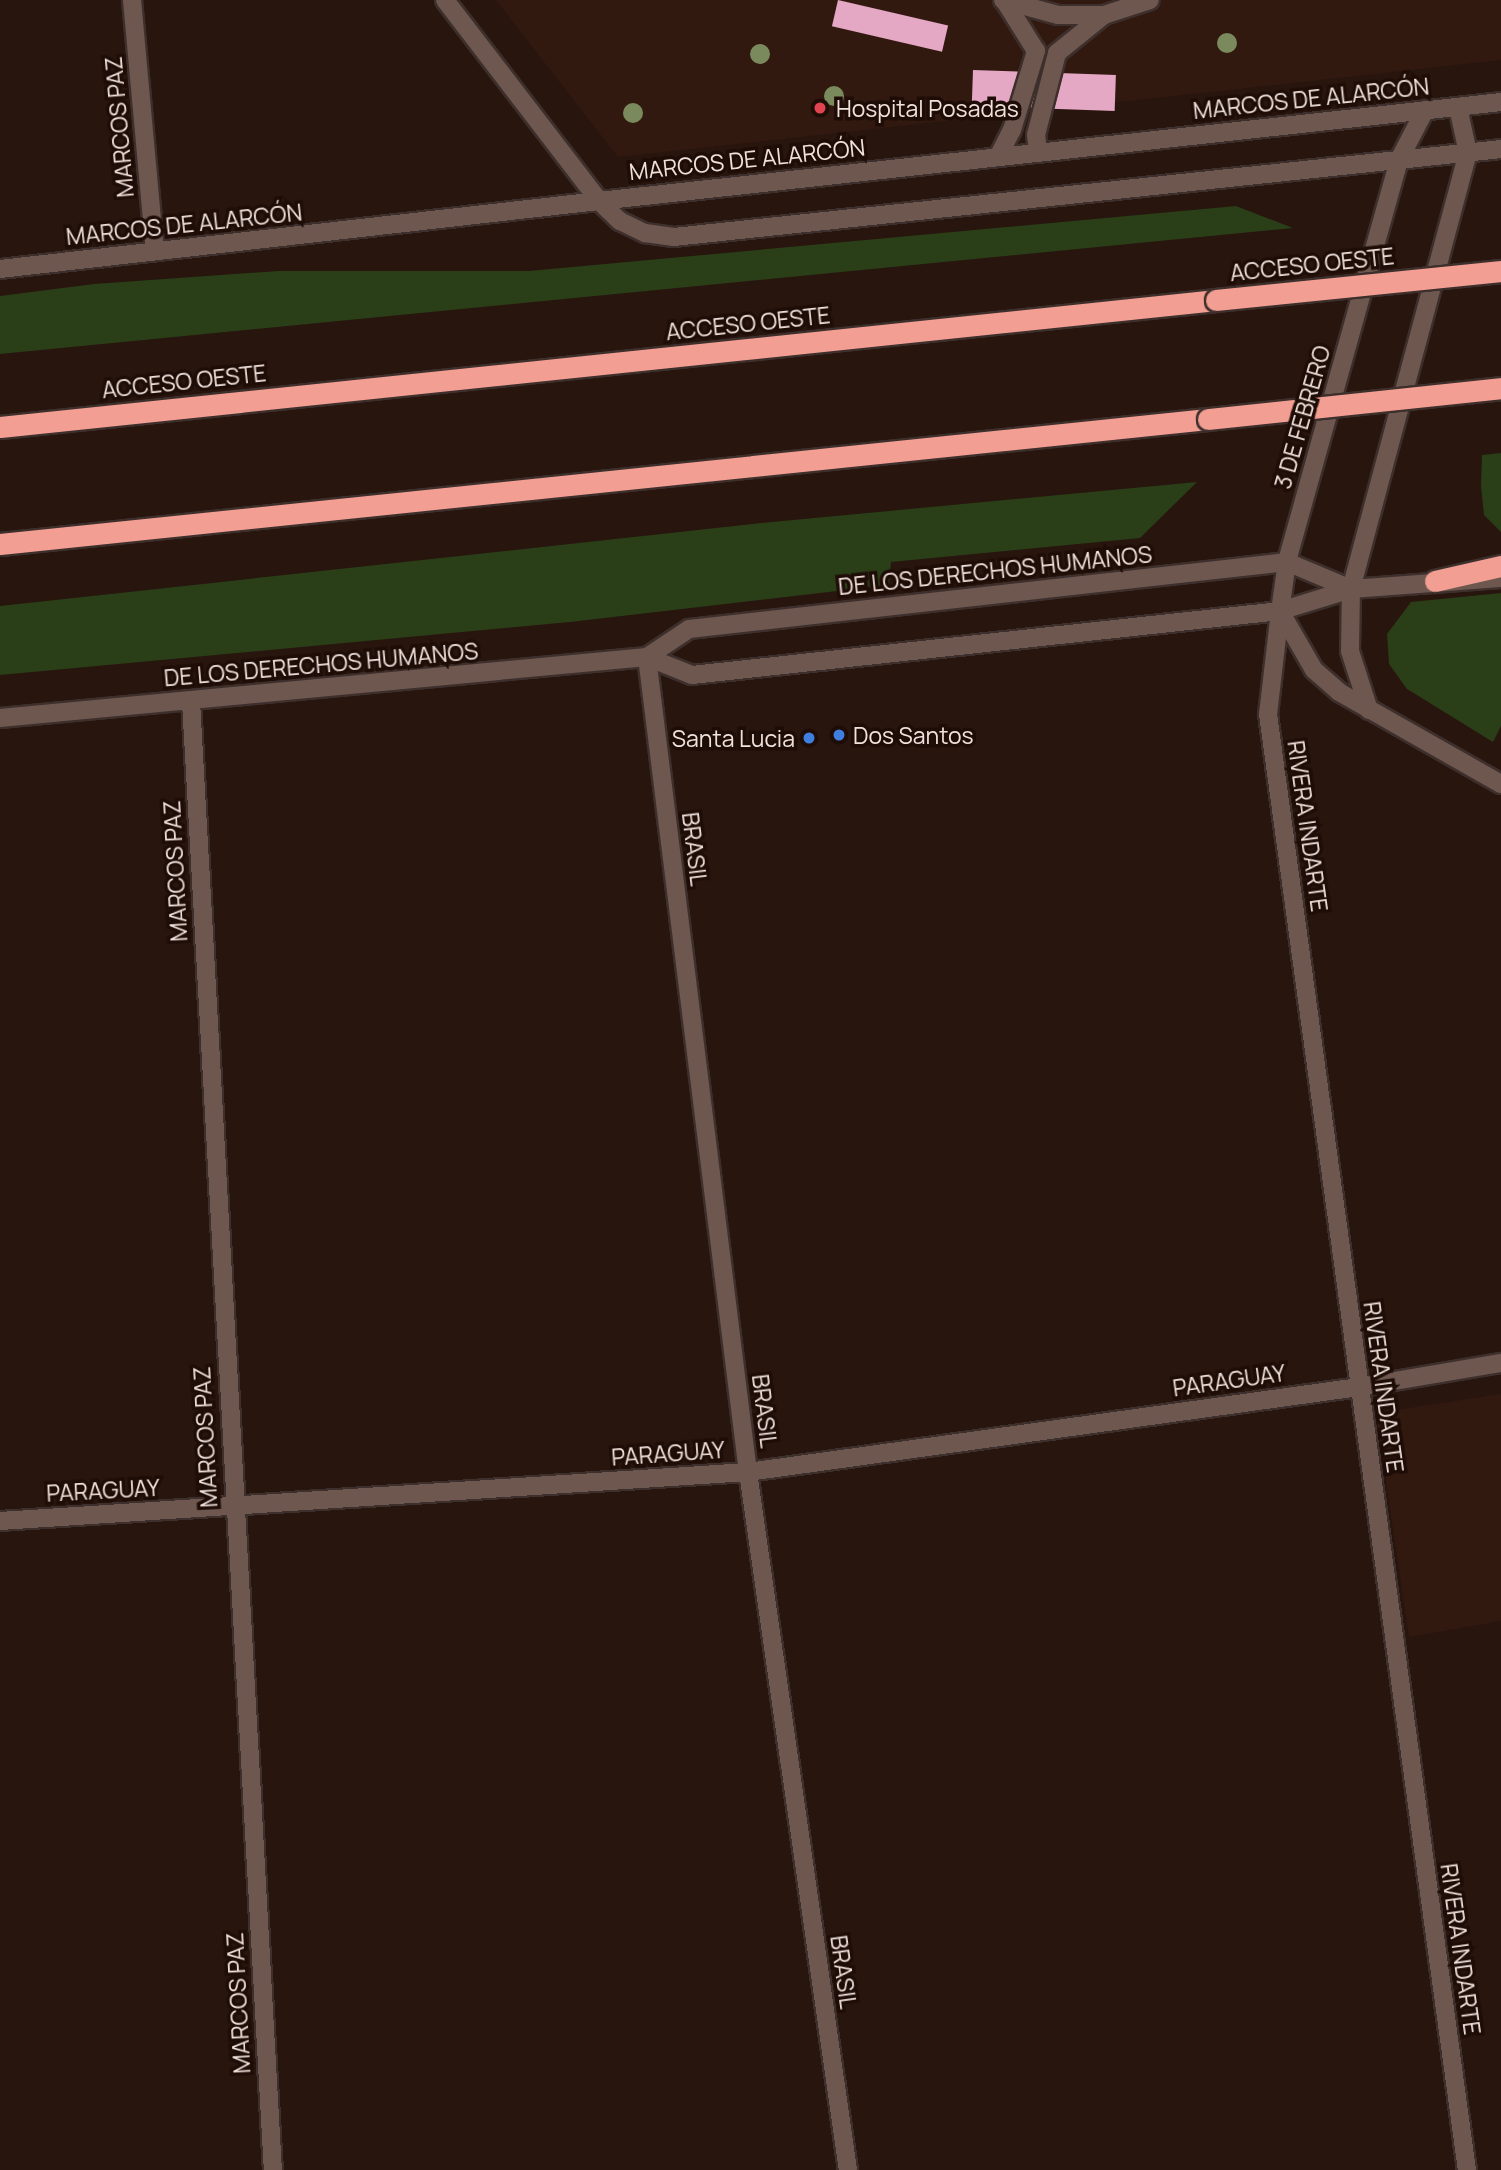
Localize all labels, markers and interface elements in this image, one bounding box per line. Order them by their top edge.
street label: MARCOS PAZ [99,55,139,199]
street label: MARCOS DE ALARCÓN [1192,72,1430,124]
place label: Hospital Posadas [836,94,1019,122]
marker: Hospital Posadas [810,98,830,118]
street label: MARCOS DE ALARCÓN [628,133,866,185]
street label: MARCOS DE ALARCÓN [65,198,303,250]
street label: ACCESO OESTE [1228,242,1396,286]
street label: ACCESO OESTE [664,301,832,345]
street label: 3 DE FEBRERO [1268,342,1336,492]
street label: ACCESO OESTE [100,359,268,403]
street label: DE LOS DERECHOS HUMANOS [837,540,1153,600]
street label: DE LOS DERECHOS HUMANOS [163,637,479,691]
place label: Dos Santos [853,721,974,749]
place label: Santa Lucia [672,724,795,752]
marker: Dos Santos [831,727,847,743]
marker: Santa Lucia [801,730,817,746]
street label: RIVERA INDARTE [1282,739,1334,913]
street label: MARCOS PAZ [158,800,192,942]
street label: BRASIL [677,811,713,887]
street label: RIVERA INDARTE [1358,1300,1410,1474]
street label: PARAGUAY [1171,1358,1287,1402]
street label: MARCOS PAZ [188,1366,222,1508]
street label: BRASIL [747,1373,783,1449]
street label: PARAGUAY [610,1435,726,1471]
street label: PARAGUAY [46,1473,160,1507]
street label: RIVERA INDARTE [1435,1862,1487,2036]
street label: MARCOS PAZ [221,1932,255,2074]
street label: BRASIL [825,1933,863,2011]

